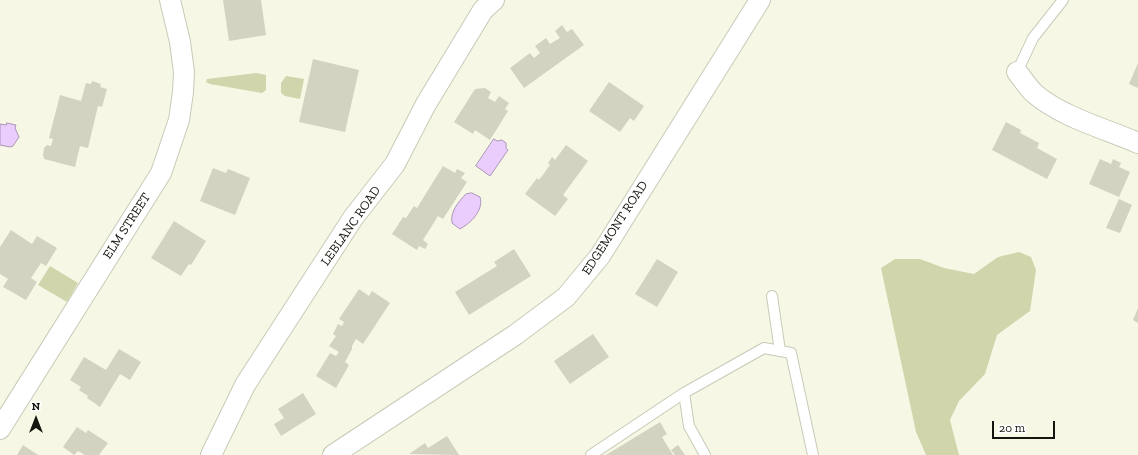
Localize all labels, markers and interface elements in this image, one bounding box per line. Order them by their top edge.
street label: EDGEMONT ROAD [579,178,651,278]
street label: LEBLANC ROAD [318,183,384,269]
street label: ELM STREET [100,190,154,262]
north arrow [16,399,56,439]
text: N [32,400,40,413]
scale bar [994,413,1057,439]
text: 20 m [999,421,1025,435]

